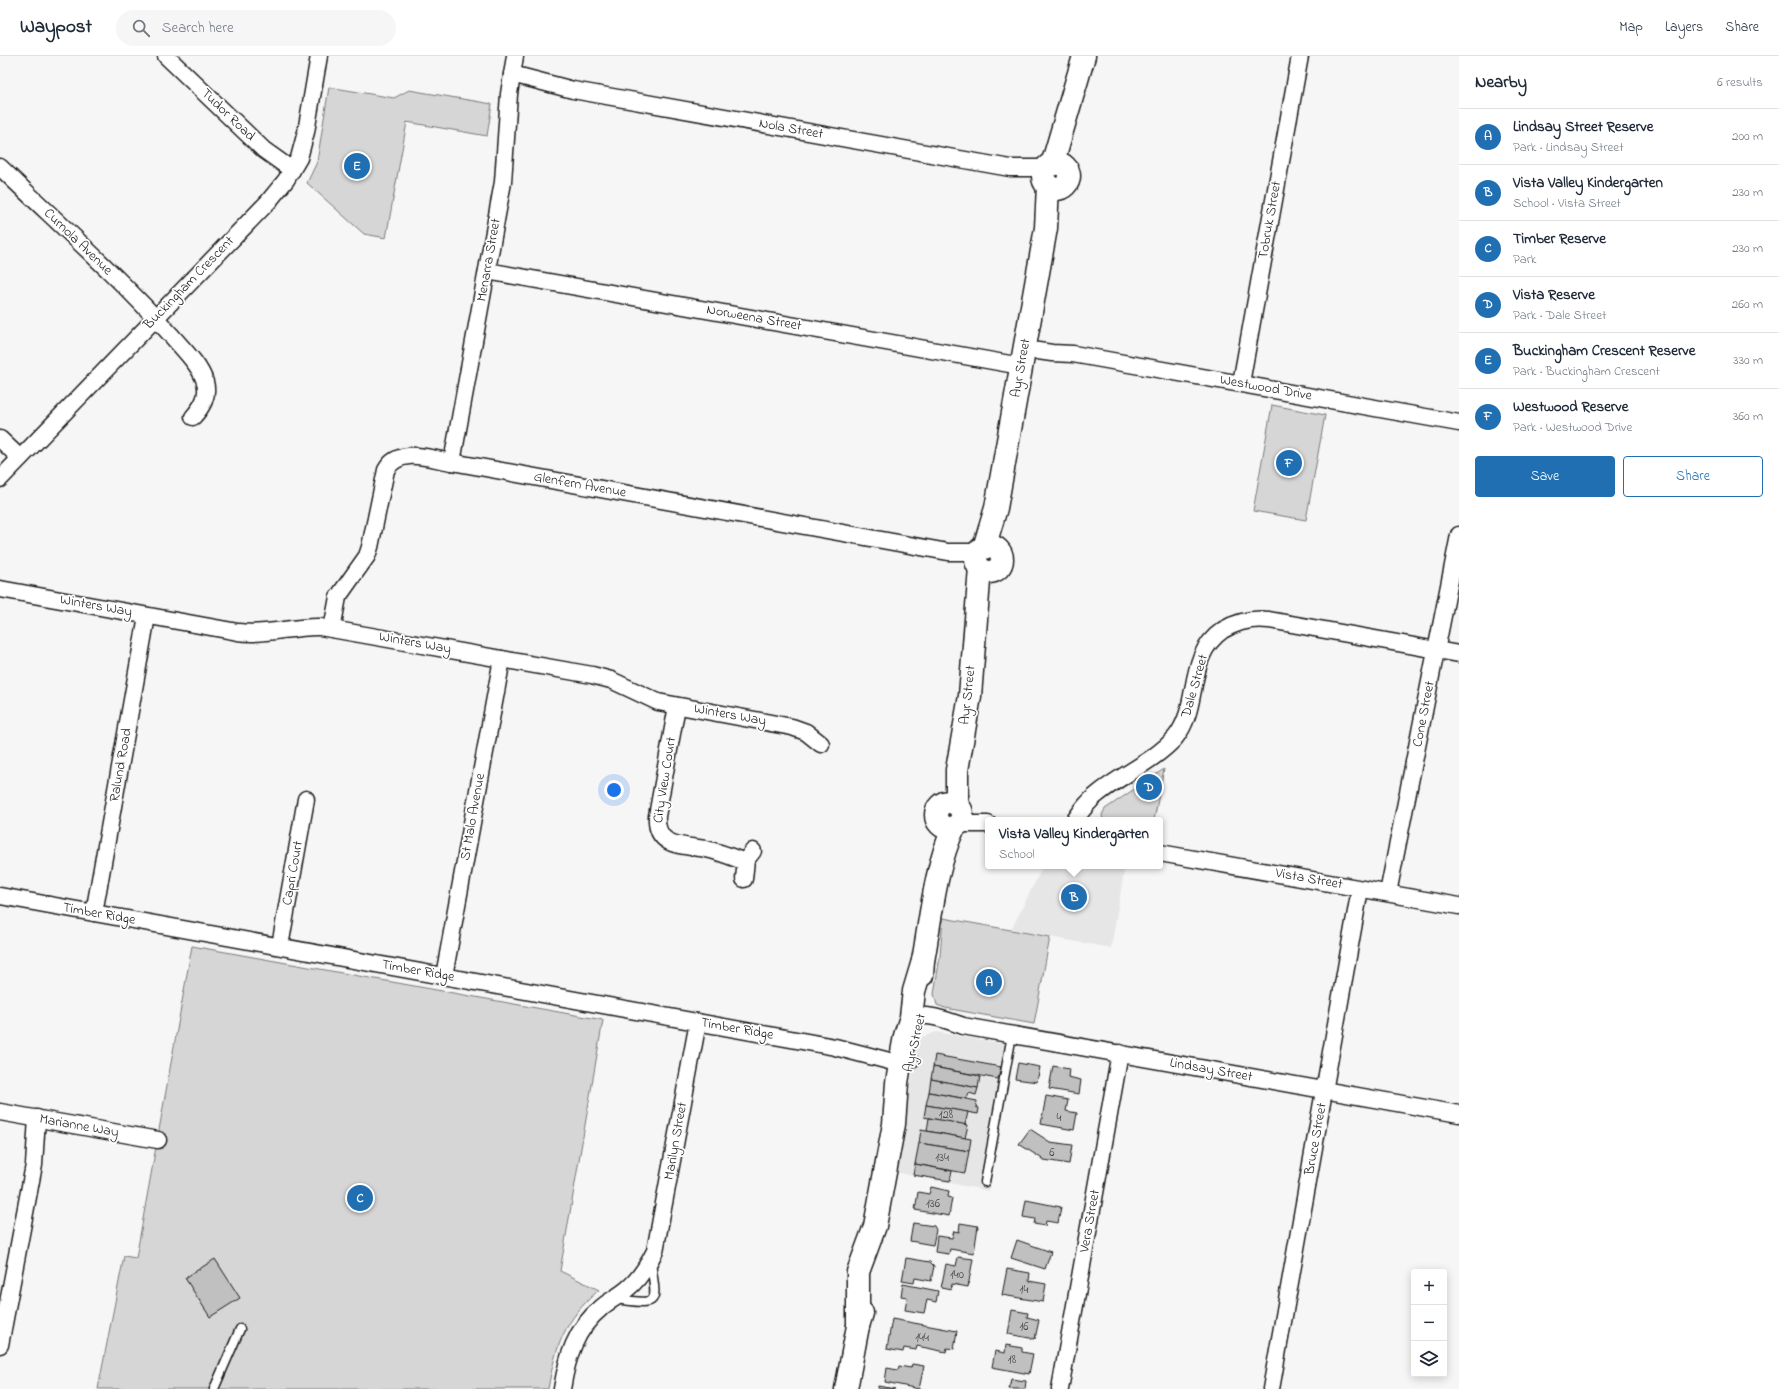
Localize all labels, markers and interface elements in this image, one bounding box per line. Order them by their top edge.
search box [116,10,396,46]
text: Waypost [20,14,92,41]
icon: search [130,17,152,39]
text: Search here [162,17,234,39]
text: Map [1619,17,1643,38]
text: Layers [1665,17,1703,38]
text: Share [1725,17,1759,38]
text: Nearby [1475,70,1527,95]
text: 6 results [1717,73,1763,92]
street label: Tudor Road [196,84,260,146]
street label: Nola Street [757,113,825,145]
text: Lindsay Street Reserve [1513,116,1653,138]
text: A [1484,127,1492,146]
text: 200 m [1732,127,1763,146]
text: Park · Lindsay Street [1513,138,1624,157]
pin: E [344,151,370,181]
text: Vista Valley Kindergarten [1513,172,1663,194]
street label: Tobruk Street [1253,179,1287,261]
text: B [1484,183,1492,202]
text: 230 m [1732,183,1763,202]
text: School · Vista Street [1513,194,1621,213]
street label: Curnola Avenue [39,204,118,281]
street label: Menarra Street [471,216,507,303]
text: Timber Reserve [1513,228,1606,250]
street label: Buckingham Crescent [138,231,240,336]
text: C [1484,239,1492,258]
text: 230 m [1732,239,1763,258]
text: Park [1513,250,1537,269]
text: Vista Reserve [1513,284,1595,306]
text: D [1483,295,1493,314]
text: 260 m [1732,295,1763,314]
street label: Norweena Street [705,299,803,337]
text: Park · Dale Street [1513,306,1606,325]
street label: Ayr Street [1005,337,1038,399]
text: Buckingham Crescent Reserve [1513,340,1696,362]
text: E [1484,351,1492,370]
text: 330 m [1733,351,1763,370]
text: Park · Buckingham Crescent [1513,362,1660,381]
street label: Westwood Drive [1218,370,1314,407]
text: Westwood Reserve [1513,396,1628,418]
text: F [1484,407,1492,426]
text: 360 m [1733,407,1763,426]
text: Park · Westwood Drive [1513,418,1632,437]
pin: F [1276,448,1302,478]
button: Save [1475,456,1615,497]
button: Share [1623,456,1763,497]
street label: Glenfern Avenue [532,467,629,504]
street label: Winters Way [58,589,134,624]
street label: Winters Way [377,626,453,661]
street label: Dale Street [1176,651,1214,721]
street label: Ayr Street [954,664,983,726]
street label: Cone Street [1407,679,1441,749]
street label: Winters Way [692,698,768,733]
street label: Ralund Road [104,726,138,803]
street label: City View Court [648,735,683,825]
street label: St Malo Avenue [455,771,491,862]
pin: D [1136,772,1162,802]
your location [604,780,624,800]
popup [985,817,1163,869]
text: Vista Valley Kindergarten [999,823,1149,845]
street label: Capri Court [277,839,309,907]
text: School [999,845,1035,864]
street label: Vista Street [1273,863,1345,895]
pin: B [1061,882,1087,912]
street label: Timber Ridge [61,897,138,932]
street label: Timber Ridge [380,954,457,989]
pin: A [976,967,1002,997]
street label: Ayr Street [898,1011,933,1075]
street label: Timber Ridge [699,1012,776,1047]
street label: Lindsay Street [1168,1052,1254,1089]
street label: Marilyn Street [659,1100,694,1182]
street label: Bruce Street [1299,1101,1333,1178]
house number: 128 [939,1106,954,1124]
street label: Marianne Way [37,1109,121,1144]
house number: 4 [1057,1109,1062,1127]
house number: 6 [1049,1144,1055,1162]
house number: 134 [935,1149,949,1167]
pin: C [347,1183,373,1213]
street label: Vera Street [1074,1188,1106,1255]
house number: 136 [926,1195,941,1213]
house number: 140 [950,1266,964,1284]
map controls [1411,1269,1447,1377]
button: + [1411,1269,1447,1305]
house number: 14 [1020,1281,1028,1299]
button: − [1411,1305,1447,1341]
house number: 16 [1019,1318,1029,1336]
house number: 144 [915,1329,929,1347]
button: layers [1411,1341,1447,1377]
house number: 18 [1008,1351,1017,1369]

